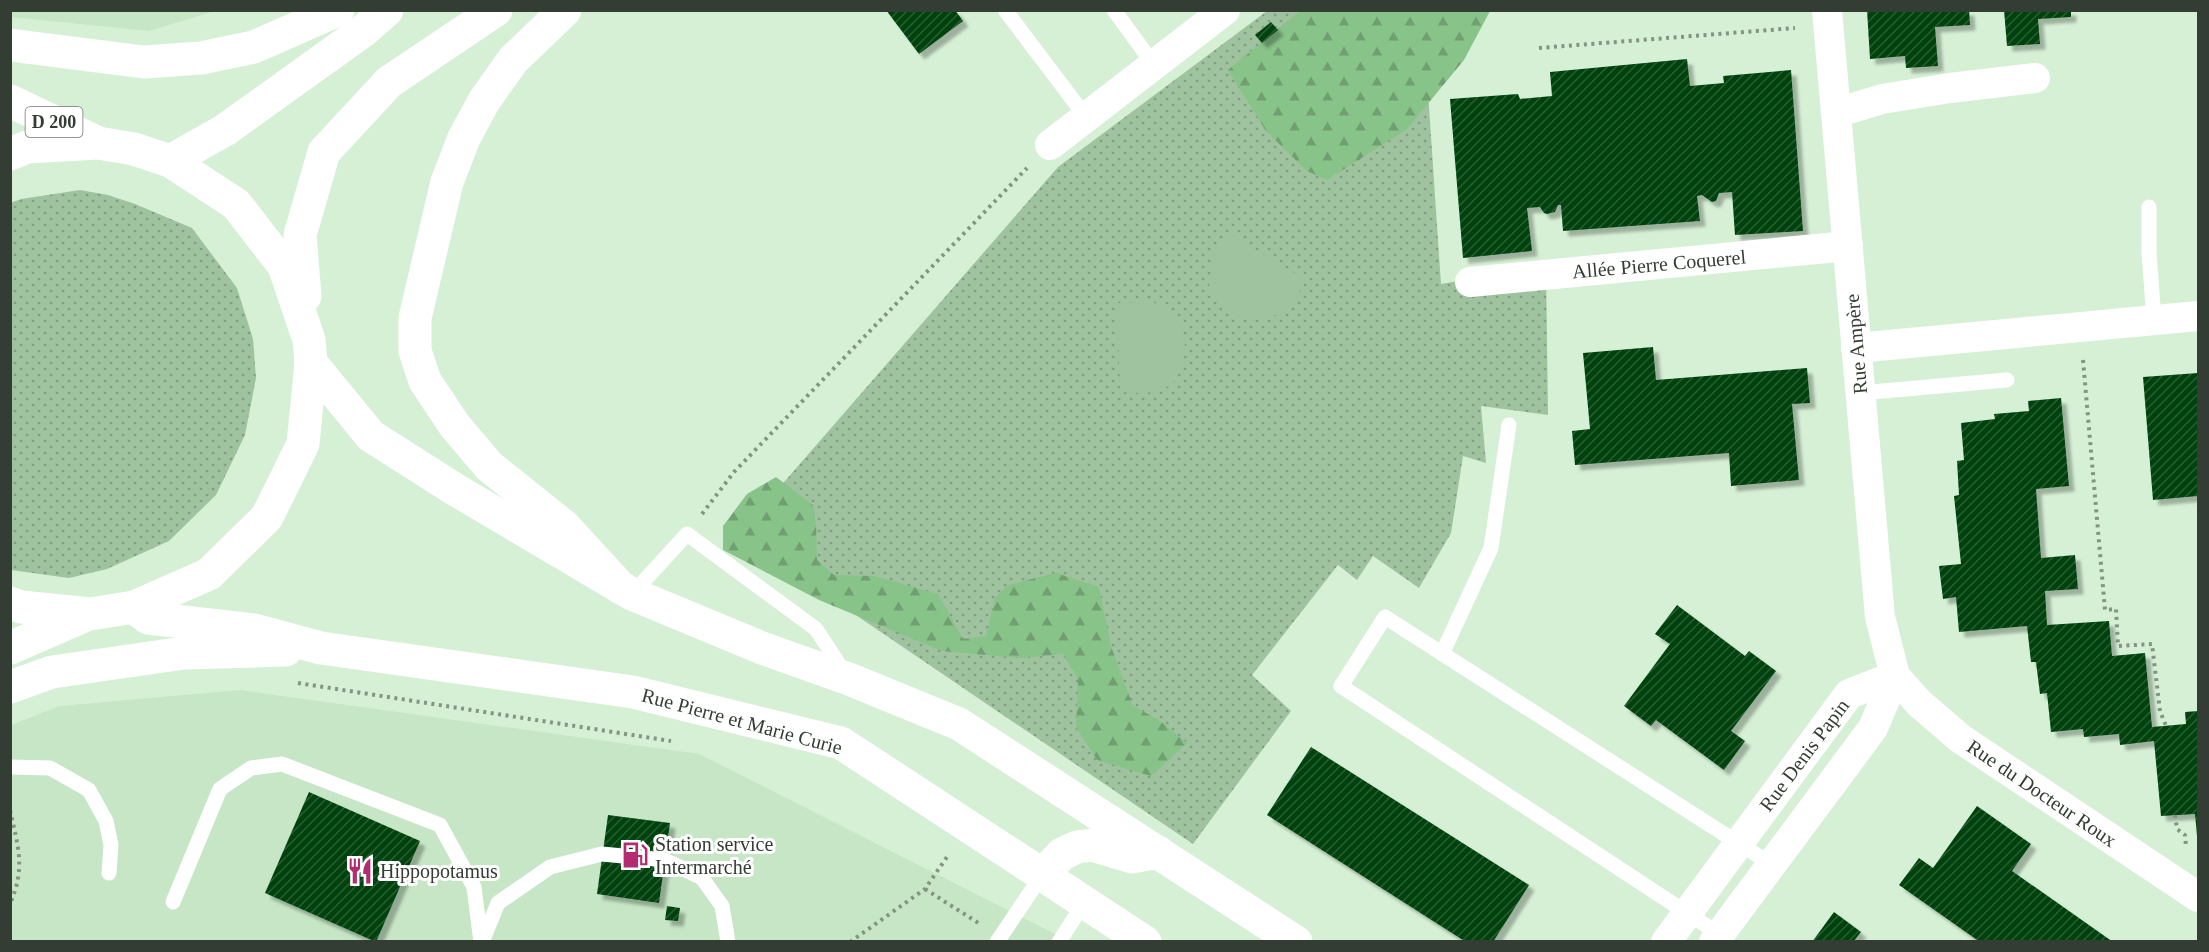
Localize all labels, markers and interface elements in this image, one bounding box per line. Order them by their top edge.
road number: D 200 [26,107,82,137]
street label: Allée Pierre Coquerel [1571,245,1747,284]
street label: Rue Ampère [1841,293,1872,395]
street label: Rue Pierre et Marie Curie [639,684,845,758]
street label: Rue Denis Papin [1755,695,1854,816]
street label: Rue du Docteur Roux [1963,735,2121,851]
place label: Station service Intermarché [655,833,773,878]
fuel station icon: Station service Intermarché [620,840,650,870]
restaurant icon: Hippopotamus [345,856,375,886]
place label: Hippopotamus [380,860,498,883]

